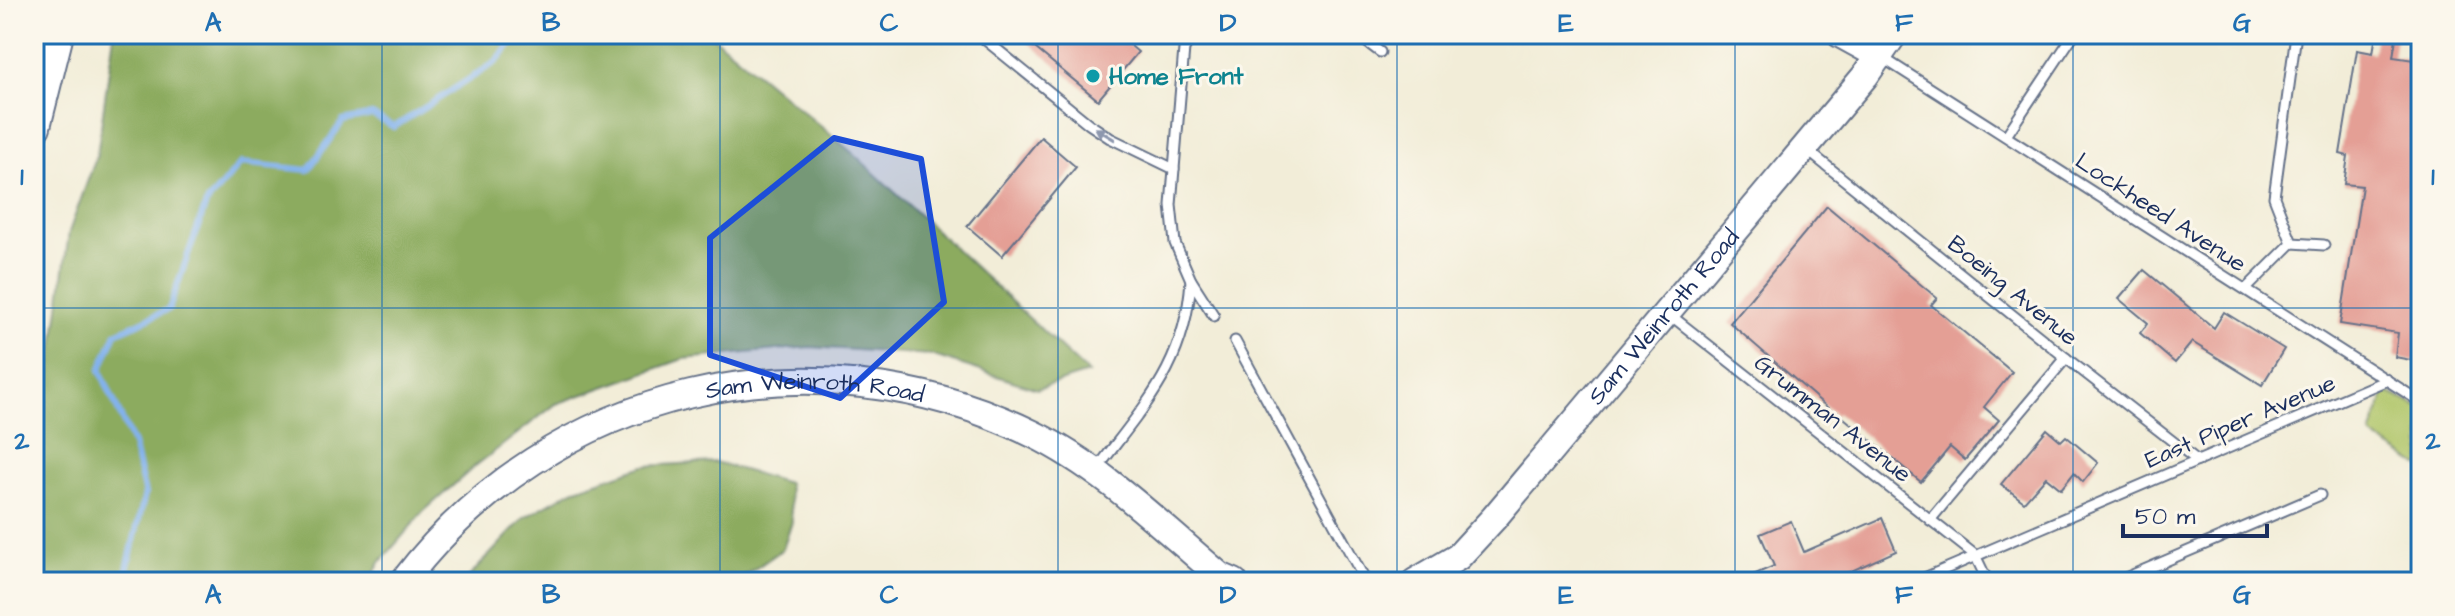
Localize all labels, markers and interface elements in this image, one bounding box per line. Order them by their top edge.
text: A [205,5,222,41]
text: B [542,5,561,41]
text: C [880,5,899,41]
text: D [1220,5,1237,41]
text: E [1558,5,1574,41]
text: F [1895,5,1914,41]
text: G [2233,5,2251,41]
place label: Home Front [1109,60,1244,94]
marker: Home Front [1084,67,1102,85]
one-way arrow [1094,127,1116,141]
street label: Lockheed Avenue [2068,145,2253,281]
text: 1 [20,159,24,195]
text: 1 [2431,159,2435,195]
street label: Sam Weinroth Road [1580,222,1748,412]
street label: Boeing Avenue [1939,227,2085,355]
street label: Grumman Avenue [1747,347,1918,491]
street label: Sam Weinroth Road [703,365,928,412]
street label: East Piper Avenue [2140,366,2341,477]
text: 2 [14,423,30,459]
text: 2 [2425,423,2441,459]
scale bar [2123,488,2267,538]
text: 50 m [2135,500,2196,534]
text: A [205,577,222,613]
text: B [542,577,561,613]
text: C [880,577,899,613]
text: D [1220,577,1237,613]
text: E [1558,577,1574,613]
text: F [1895,577,1914,613]
text: G [2233,577,2251,613]

